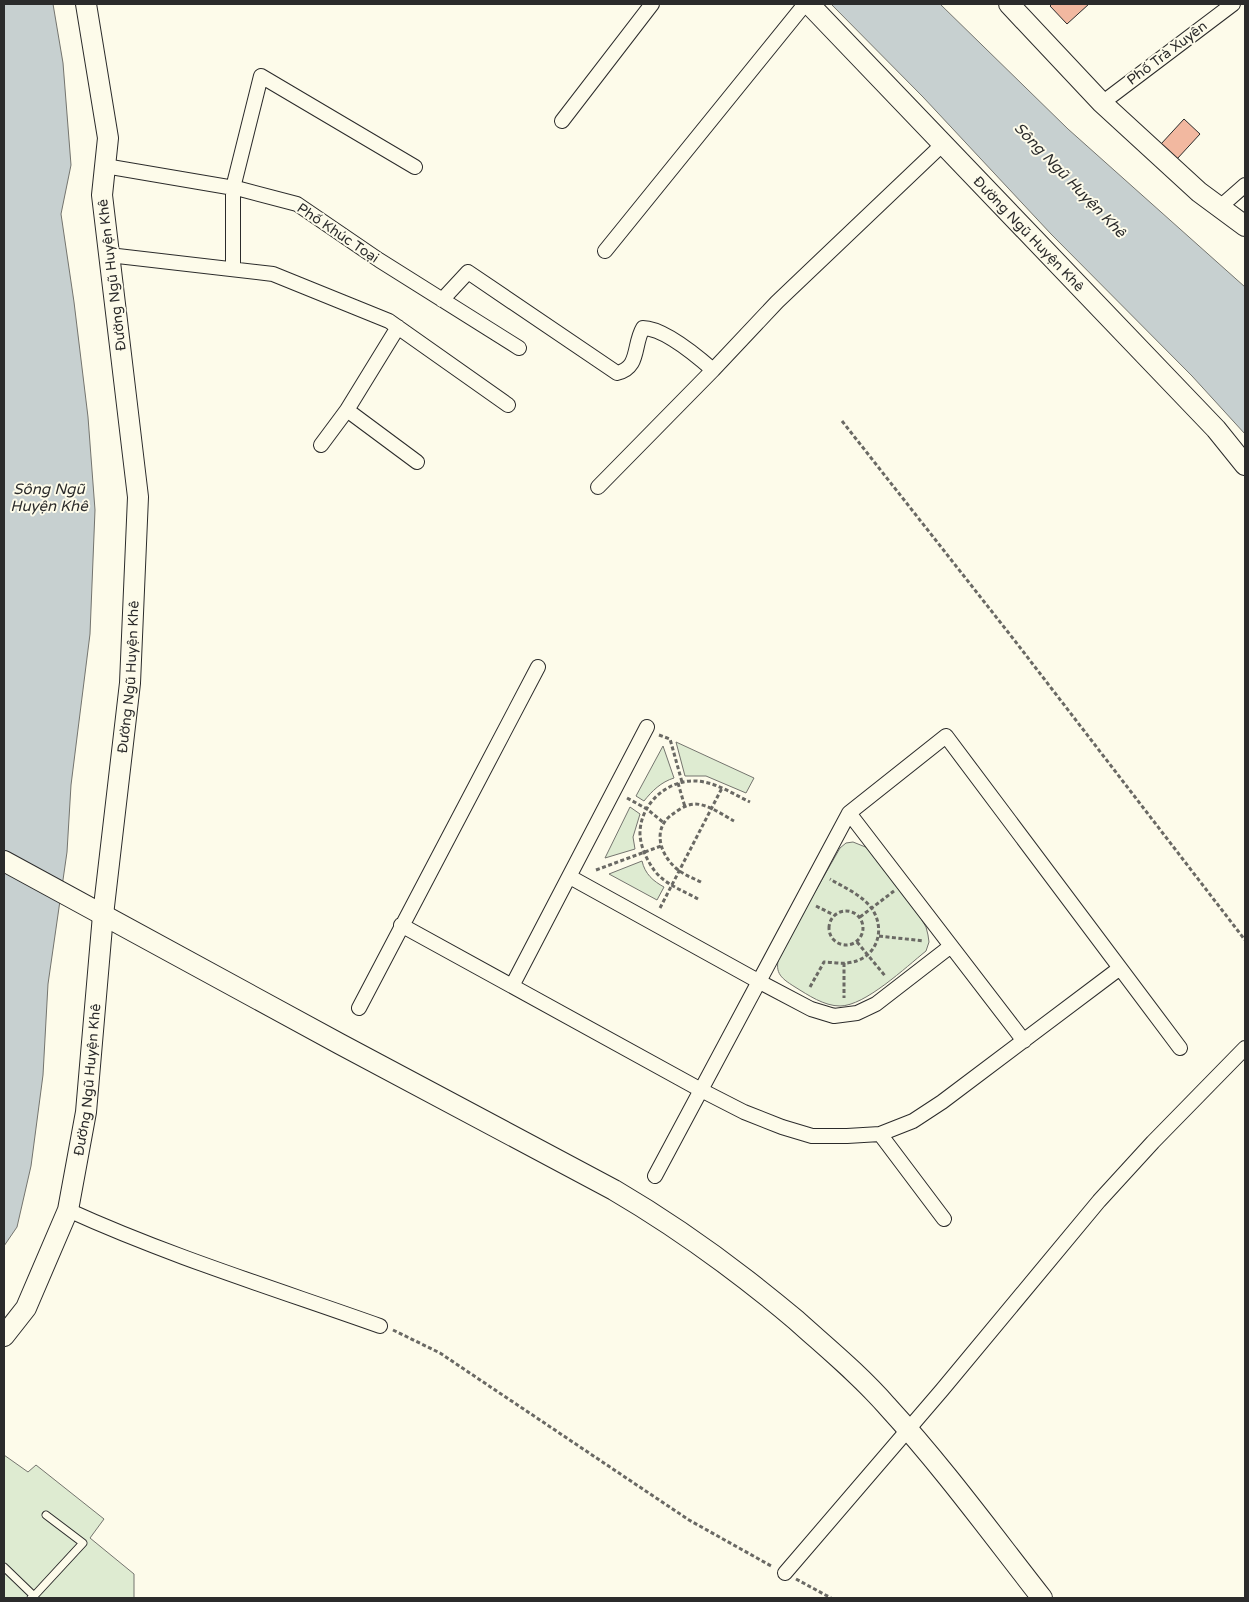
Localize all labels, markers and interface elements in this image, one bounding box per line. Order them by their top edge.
street label: Phố Trà Xuyên [1124,17,1210,89]
water label: Sông Ngũ Huyện Khê [1011,119,1131,242]
street label: Đường Ngũ Huyện Khê [970,173,1088,295]
street label: Đường Ngũ Huyện Khê [94,198,130,352]
street label: Phố Khúc Toại [294,199,382,267]
water label: Sông Ngũ Huyện Khê [10,480,89,515]
street label: Đường Ngũ Huyện Khê [113,600,142,754]
street label: Đường Ngũ Huyện Khê [70,1003,104,1157]

